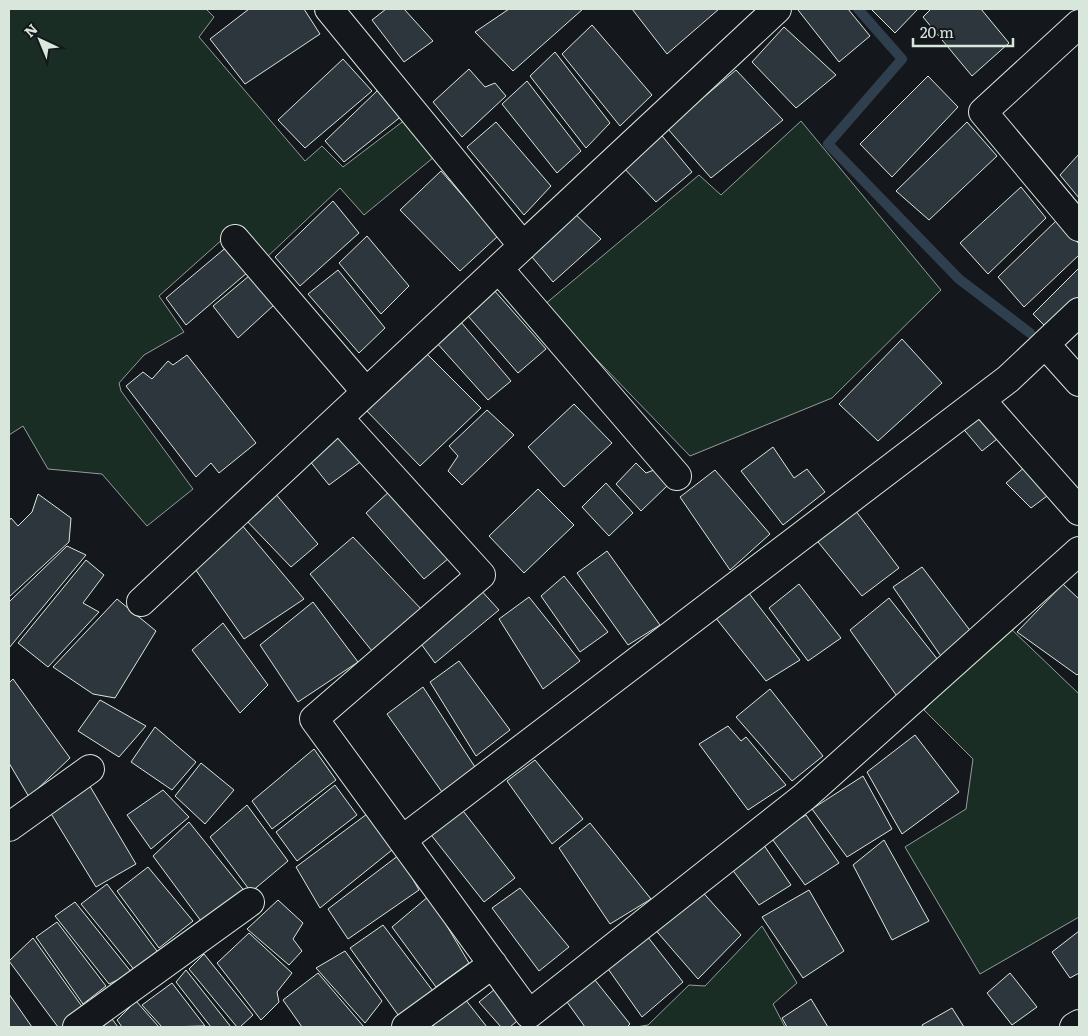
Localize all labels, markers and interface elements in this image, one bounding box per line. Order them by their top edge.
north arrow [15,15,65,65]
scale bar [913,15,1013,47]
text: N [19,18,42,41]
text: 20 m [920,20,954,43]

